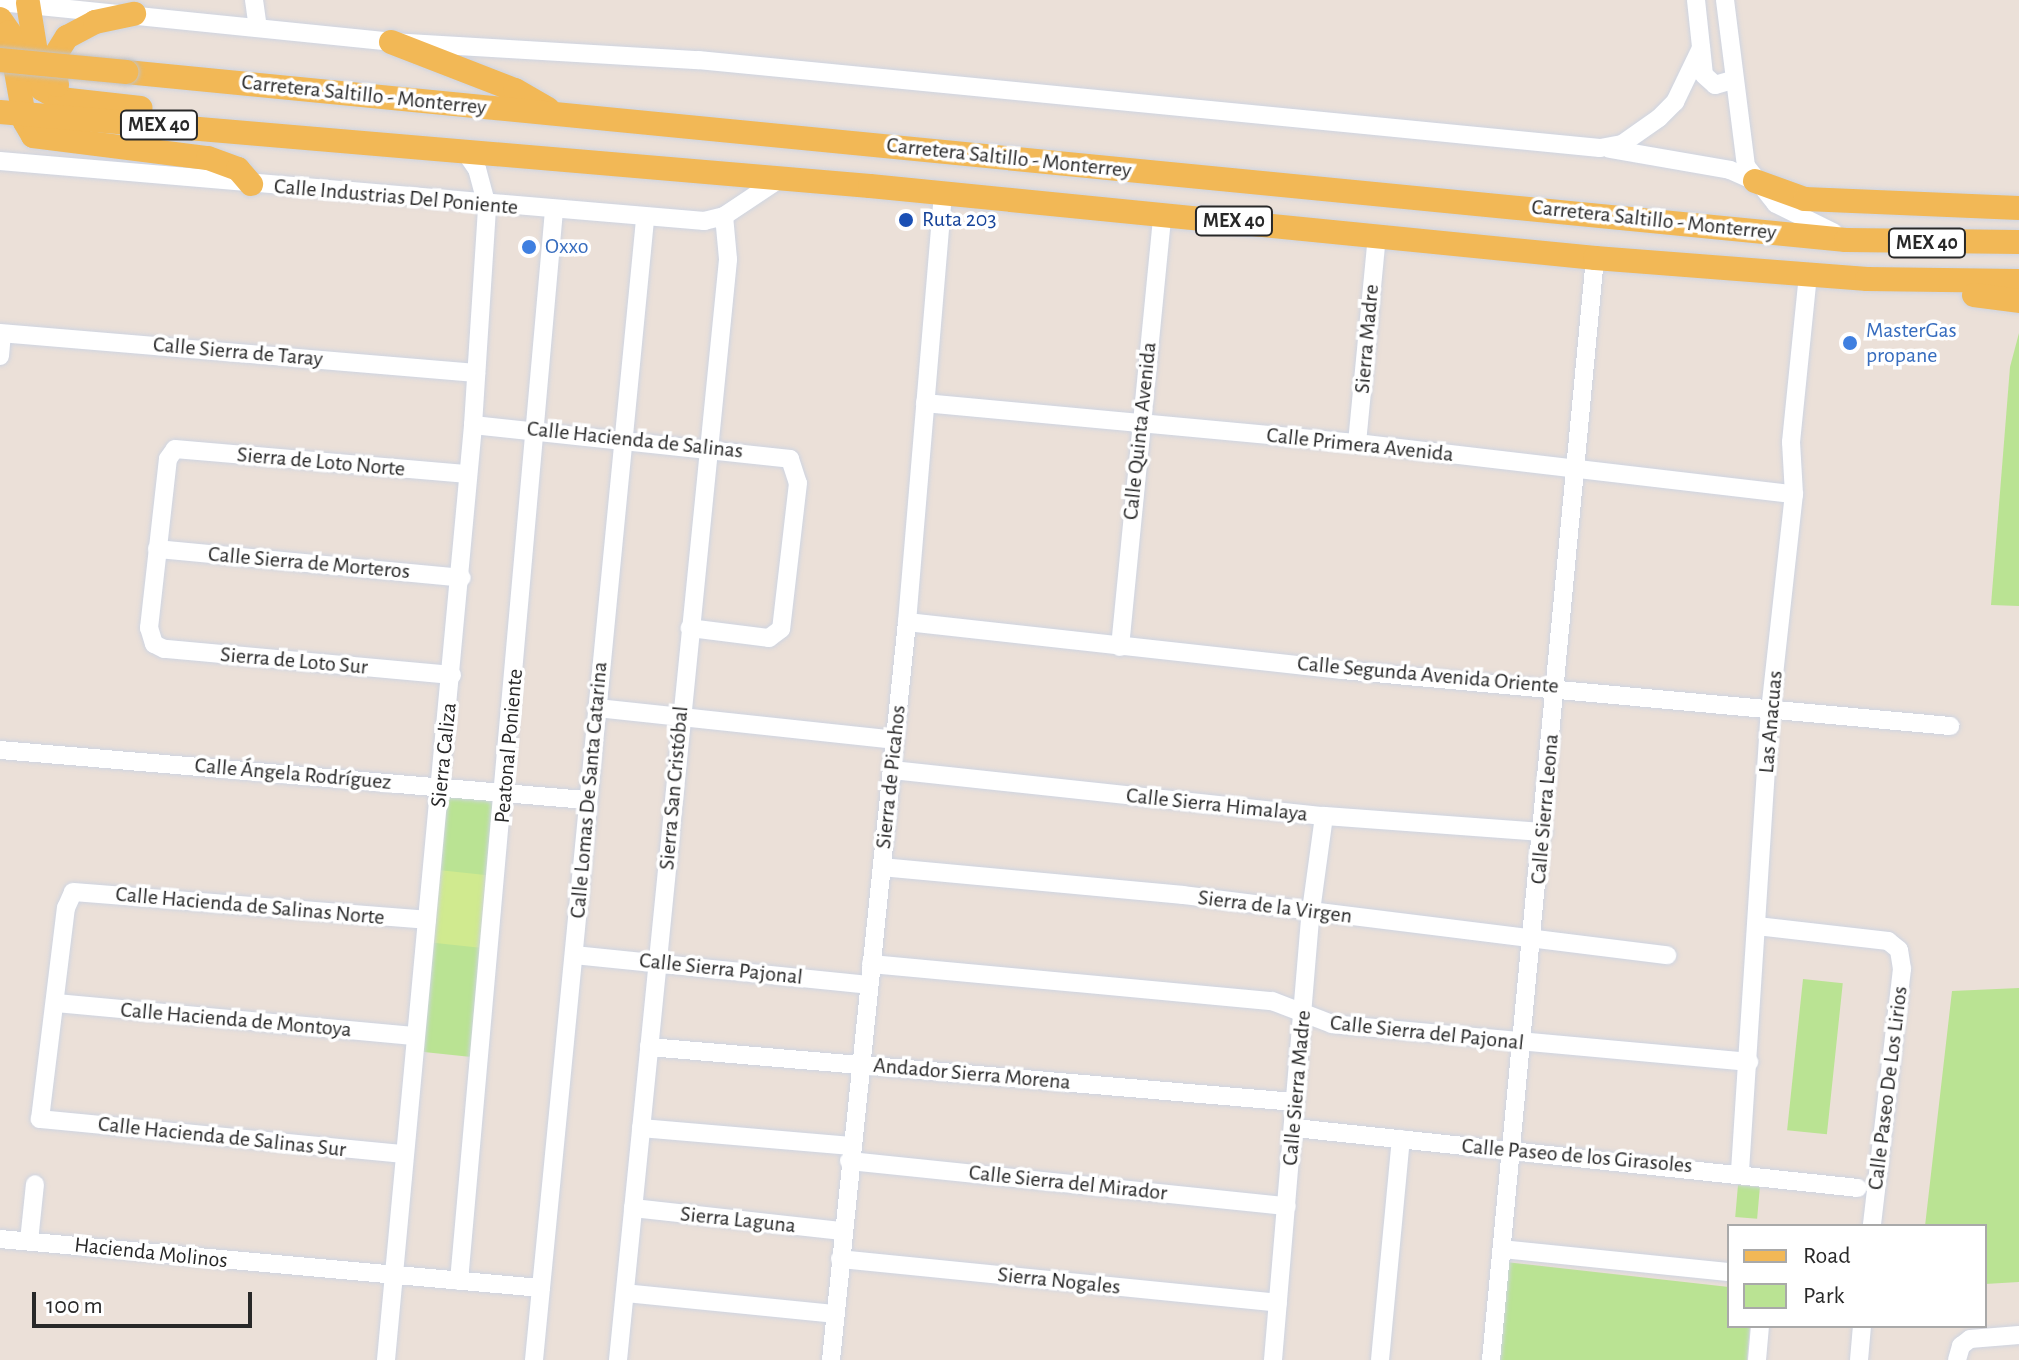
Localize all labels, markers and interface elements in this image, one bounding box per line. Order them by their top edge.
street label: Carretera Saltillo - Monterrey [240,69,488,121]
road number: MEX 40 [119,109,199,141]
street label: Carretera Saltillo - Monterrey [885,132,1133,184]
street label: Calle Industrias Del Poniente [273,173,519,221]
street label: Carretera Saltillo - Monterrey [1530,194,1778,246]
road number: MEX 40 [1194,205,1274,237]
place label: Ruta 203 [922,207,996,233]
marker: Ruta 203 [897,211,915,229]
road number: MEX 40 [1887,227,1967,259]
place label: Oxxo [545,234,589,260]
marker: Oxxo [520,238,538,256]
street label: Sierra Madre [1349,283,1385,395]
place label: MasterGas propane [1866,317,1957,368]
street label: Calle Sierra de Taray [152,331,324,373]
marker: MasterGas propane [1841,334,1859,352]
street label: Calle Quinta Avenida [1118,341,1162,521]
street label: Calle Hacienda de Salinas [526,416,744,464]
street label: Calle Primera Avenida [1265,422,1455,468]
street label: Sierra de Loto Norte [236,441,406,483]
street label: Calle Sierra de Morteros [207,541,411,585]
street label: Sierra de Loto Sur [219,641,369,681]
street label: Calle Segunda Avenida Oriente [1296,650,1560,700]
street label: Calle Lomas De Santa Catarina [565,660,613,920]
street label: Peatonal Poniente [489,668,529,824]
street label: Las Anacuas [1753,670,1789,774]
street label: Sierra Caliza [425,701,463,809]
street label: Sierra de Picahos [870,704,912,850]
street label: Sierra San Cristóbal [654,705,694,871]
street label: Calle Sierra Leona [1525,733,1565,885]
street label: Calle Ángela Rodríguez [194,752,392,796]
street label: Calle Sierra Himalaya [1125,782,1309,828]
street label: Calle Hacienda de Salinas Norte [114,881,386,931]
street label: Sierra de la Virgen [1196,884,1354,930]
street label: Calle Sierra Pajonal [638,947,804,991]
street label: Calle Paseo De Los Lirios [1862,985,1914,1191]
street label: Calle Hacienda de Montoya [119,997,353,1043]
street label: Calle Sierra Madre [1277,1009,1317,1167]
street label: Calle Sierra del Pajonal [1329,1010,1525,1056]
street label: Andador Sierra Morena [872,1052,1072,1096]
street label: Calle Hacienda de Salinas Sur [97,1111,347,1163]
street label: Calle Paseo de los Girasoles [1461,1133,1693,1179]
street label: Calle Sierra del Mirador [968,1159,1168,1207]
street label: Sierra Laguna [679,1201,797,1239]
legend [1727,1224,1987,1328]
street label: Hacienda Molinos [73,1232,229,1274]
text: Road [1803,1244,1851,1268]
street label: Sierra Nogales [996,1261,1122,1301]
scale bar [36,1276,256,1326]
text: Park [1803,1284,1844,1308]
text: 100 m [46,1294,103,1318]

